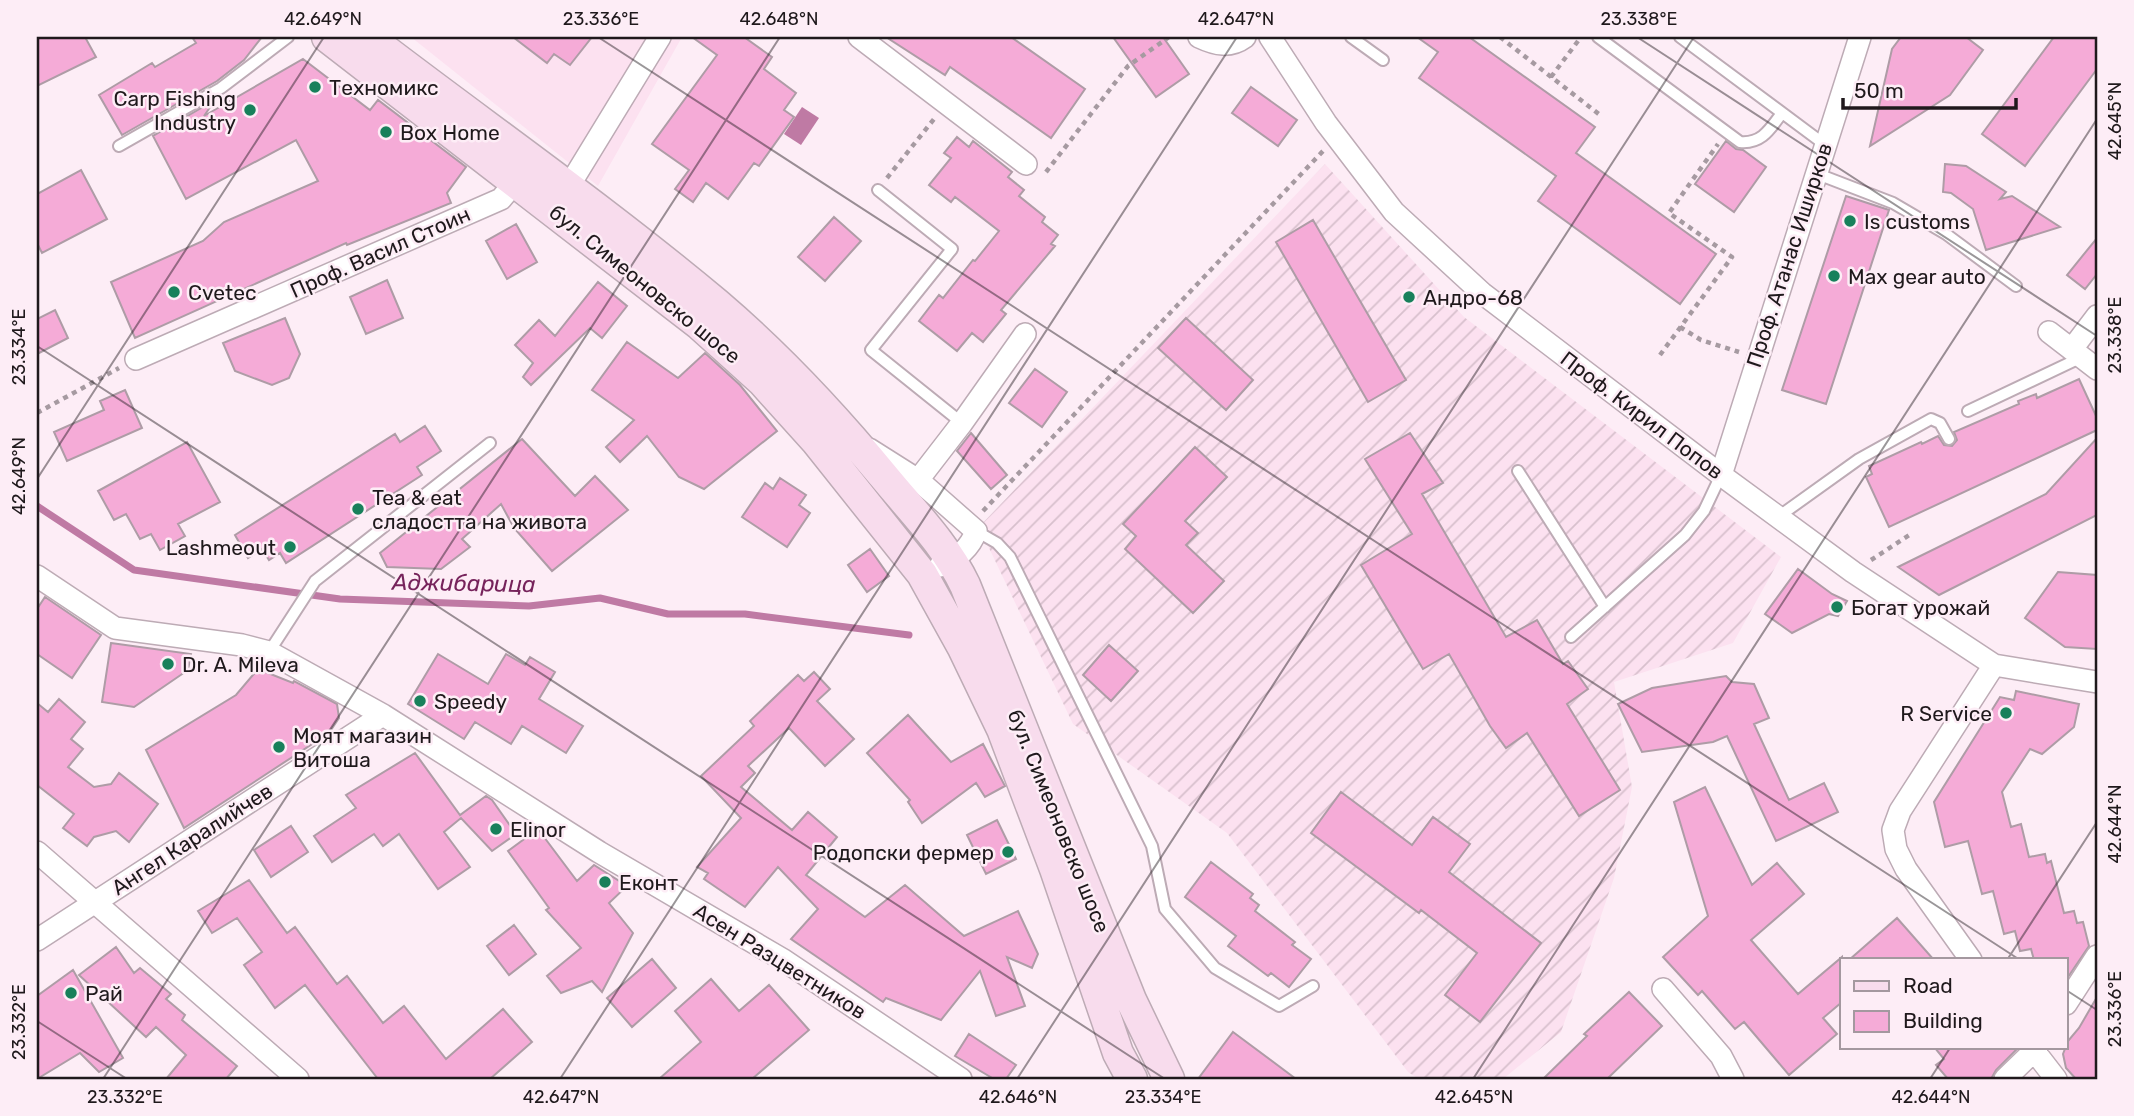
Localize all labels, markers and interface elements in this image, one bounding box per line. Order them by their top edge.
text: 42.649°N [284,8,362,30]
text: 23.336°E [563,8,639,30]
text: 42.648°N [739,8,819,30]
text: 42.647°N [1198,8,1274,30]
text: 23.338°E [1601,8,1677,30]
scale bar [1843,66,2017,110]
place label: Техномикс [329,75,439,100]
text: 50 m [1854,78,1904,103]
marker: Техномикс [307,79,323,95]
text: 42.645°N [2104,82,2126,160]
place label: Carp Fishing Industry [114,86,236,135]
marker: Carp Fishing Industry [242,102,258,118]
place label: Box Home [400,120,500,145]
marker: Box Home [378,124,394,140]
street label: Проф. Атанас Иширков [1741,140,1837,370]
street label: бул. Симеоновско шосе [544,199,746,369]
street label: Проф. Васил Стоин [286,201,474,303]
place label: Is customs [1864,209,1970,234]
marker: Is customs [1842,213,1858,229]
place label: Max gear auto [1848,264,1986,289]
marker: Max gear auto [1826,268,1842,284]
place label: Cvetec [188,280,257,305]
marker: Cvetec [166,284,182,300]
place label: Андро-68 [1423,285,1523,310]
marker: Андро-68 [1401,289,1417,305]
text: 23.338°E [2104,297,2126,373]
text: 23.334°E [8,309,30,385]
street label: Проф. Кирил Попов [1556,346,1728,484]
text: 42.649°N [8,437,30,515]
place label: Tea & eat сладостта на живота [372,485,587,534]
marker: Tea & eat сладостта на живота [350,501,366,517]
place label: Lashmeout [166,535,276,560]
marker: Lashmeout [282,539,298,555]
water label: Аджибарица [391,568,536,598]
place label: Богат урожай [1851,595,1990,620]
marker: Богат урожай [1829,599,1845,615]
place label: Dr. A. Mileva [182,652,299,677]
marker: Dr. A. Mileva [160,656,176,672]
place label: Speedy [434,689,508,714]
marker: Speedy [412,693,428,709]
place label: R Service [1900,701,1992,726]
marker: R Service [1998,705,2014,721]
street label: бул. Симеоновско шосе [1003,706,1115,936]
place label: Моят магазин Витоша [293,723,432,772]
marker: Моят магазин Витоша [271,739,287,755]
street label: Ангел Каралийчев [107,778,277,900]
text: 42.644°N [2104,785,2126,863]
place label: Elinor [510,817,566,842]
marker: Elinor [488,821,504,837]
place label: Родопски фермер [813,840,994,865]
marker: Родопски фермер [1000,844,1016,860]
place label: Еконт [619,870,678,895]
marker: Еконт [597,874,613,890]
street label: Асен Разцветников [689,898,871,1024]
legend [1840,958,2068,1050]
text: 23.336°E [2104,971,2126,1047]
text: Road [1903,973,1953,998]
place label: Рай [85,981,123,1006]
text: 23.332°E [8,984,30,1060]
marker: Рай [63,985,79,1001]
text: Building [1903,1008,1983,1033]
text: 23.332°E [87,1086,163,1108]
text: 42.647°N [523,1086,599,1108]
text: 42.646°N [979,1086,1057,1108]
text: 23.334°E [1125,1086,1201,1108]
text: 42.645°N [1435,1086,1513,1108]
text: 42.644°N [1892,1086,1970,1108]

